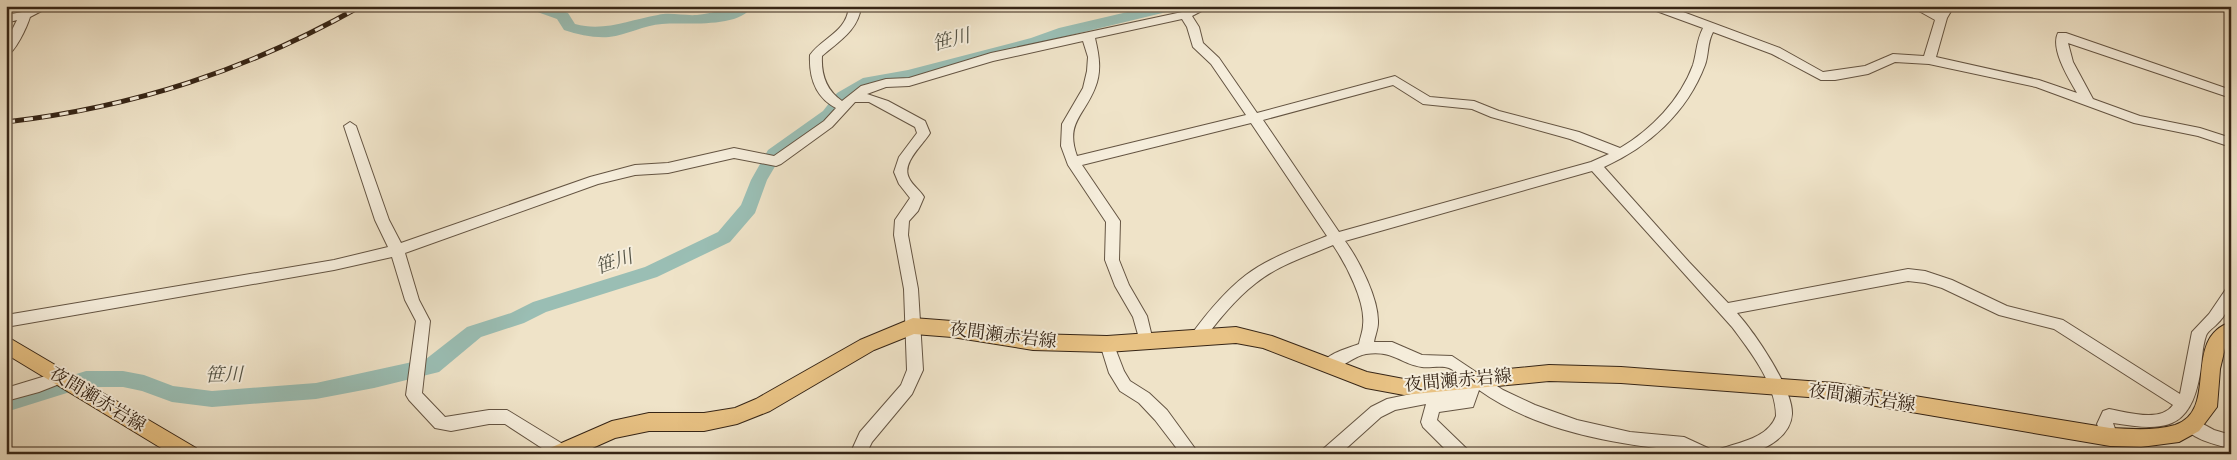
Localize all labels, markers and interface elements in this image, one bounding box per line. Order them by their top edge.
water label: 笹川 [929,22,975,57]
water label: 笹川 [592,243,638,280]
street label: 夜間瀬赤岩線 [948,317,1058,353]
street label: 夜間瀬赤岩線 [46,361,150,437]
water label: 笹川 [205,362,245,388]
street label: 夜間瀬赤岩線 [1403,363,1513,397]
street label: 夜間瀬赤岩線 [1807,378,1917,416]

